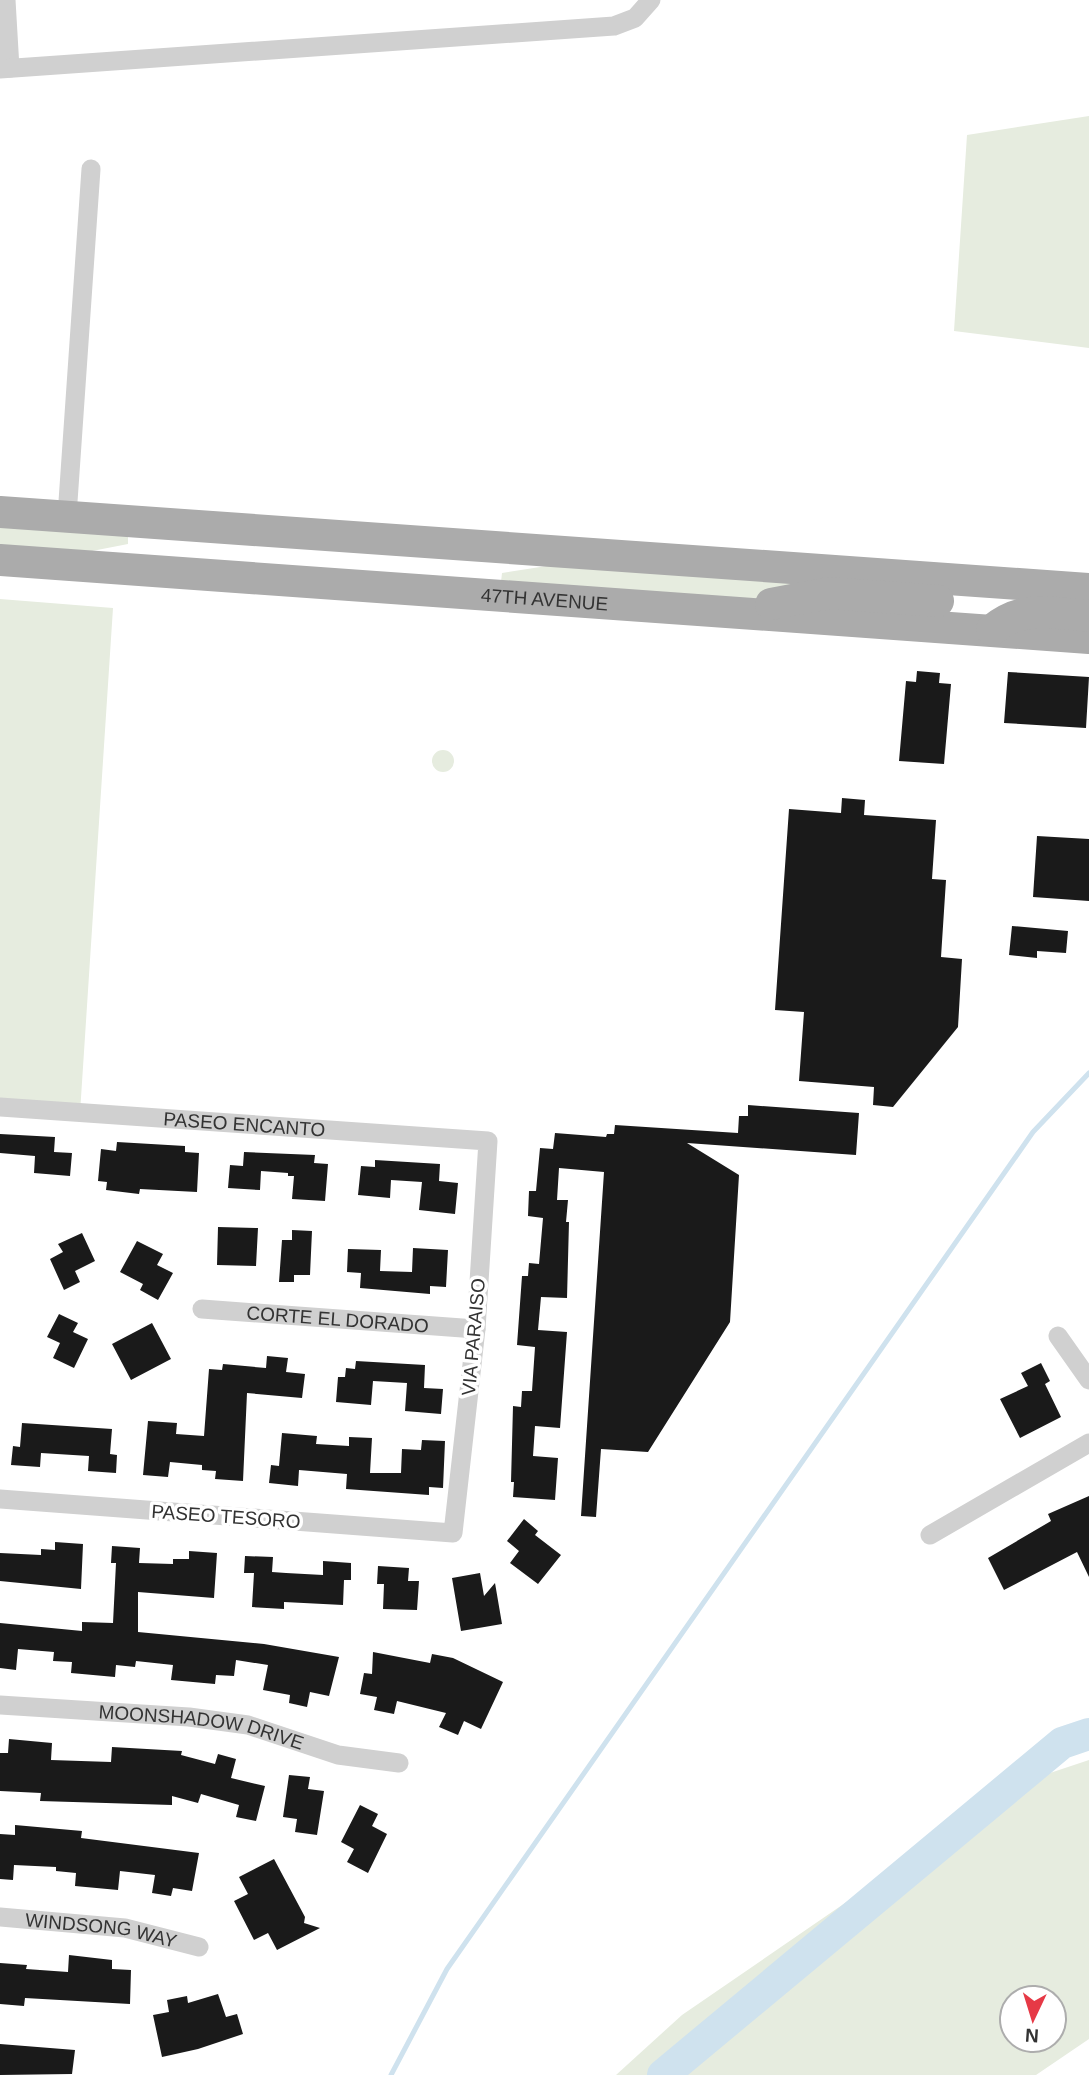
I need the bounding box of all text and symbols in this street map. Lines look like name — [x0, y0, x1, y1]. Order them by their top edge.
street label: 47TH AVENUE — [480, 584, 609, 615]
street label: PASEO ENCANTO — [163, 1108, 326, 1141]
street label: VIA PARAISO — [458, 1277, 489, 1397]
street label: CORTE EL DORADO — [246, 1302, 430, 1337]
street label: PASEO TESORO — [151, 1501, 301, 1532]
street label: MOONSHADOW DRIVE — [98, 1701, 306, 1754]
street label: WINDSONG WAY — [24, 1909, 179, 1952]
north arrow — [998, 1984, 1068, 2054]
text: N — [1024, 2025, 1039, 2046]

